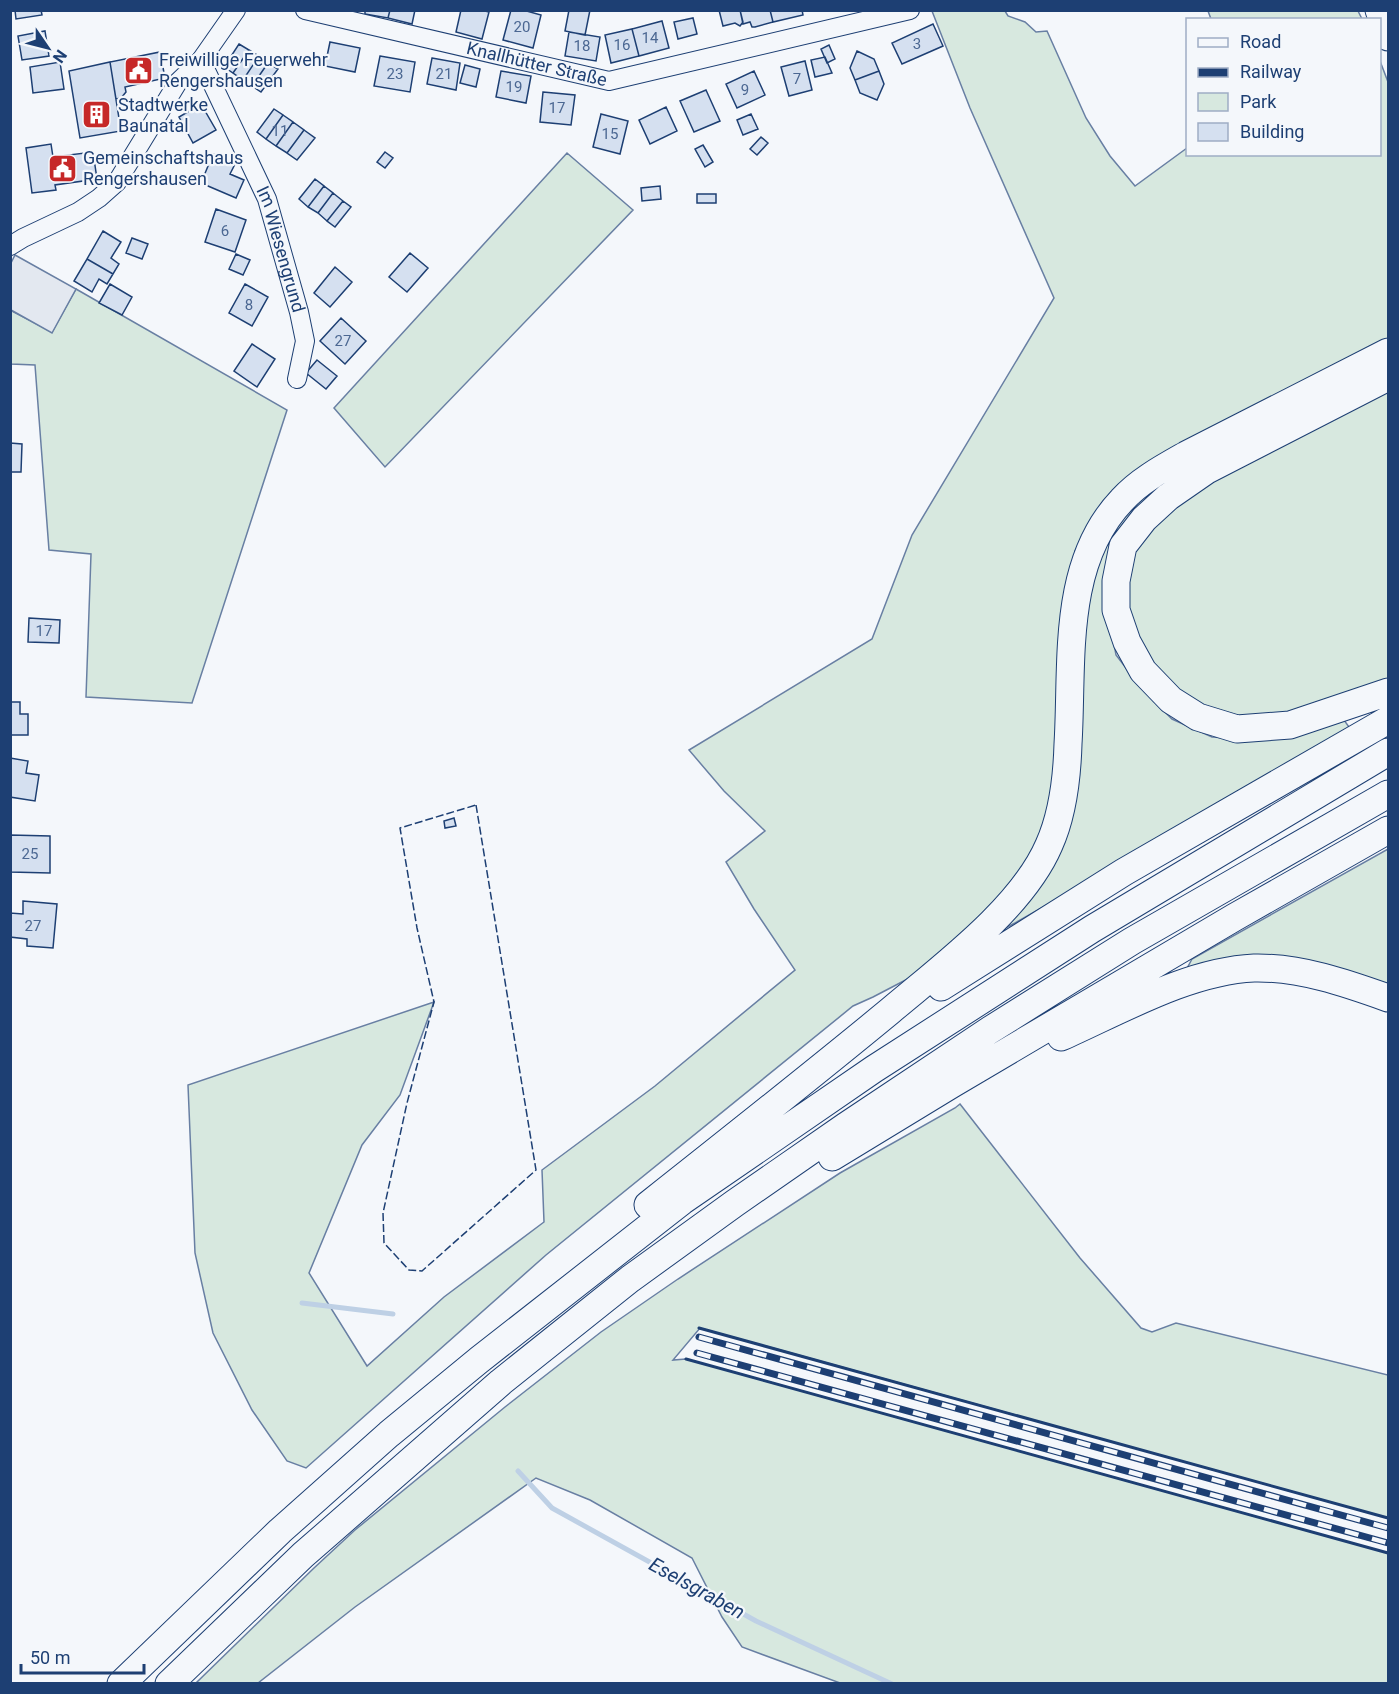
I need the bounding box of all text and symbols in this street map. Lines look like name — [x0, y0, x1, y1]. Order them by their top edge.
north arrow — [18, 18, 78, 78]
house number: 20 — [514, 18, 530, 36]
legend — [1186, 18, 1381, 156]
house number: 14 — [642, 29, 659, 47]
text: Road — [1240, 31, 1281, 52]
house number: 3 — [913, 35, 921, 53]
house number: 16 — [614, 36, 630, 54]
street label: Knallhütter Straße — [464, 37, 609, 90]
house number: 18 — [574, 37, 590, 55]
text: N — [49, 46, 71, 66]
place label: Freiwillige Feuerwehr Rengershausen — [159, 49, 328, 91]
public building icon: Freiwillige Feuerwehr Rengershausen — [122, 54, 154, 86]
text: Railway — [1240, 61, 1302, 82]
house number: 23 — [387, 65, 403, 83]
house number: 21 — [436, 65, 452, 83]
house number: 7 — [793, 70, 801, 88]
house number: 19 — [506, 78, 522, 96]
house number: 9 — [741, 81, 749, 99]
text: Park — [1240, 91, 1277, 112]
place label: Stadtwerke Baunatal — [118, 94, 208, 136]
building icon: Stadtwerke Baunatal — [81, 99, 113, 131]
house number: 17 — [549, 99, 565, 117]
text: Building — [1240, 121, 1304, 142]
house number: 11 — [272, 122, 288, 140]
house number: 15 — [602, 125, 618, 143]
place label: Gemeinschaftshaus Rengershausen — [83, 147, 243, 189]
public building icon: Gemeinschaftshaus Rengershausen — [46, 152, 78, 184]
street label: Im Wiesengrund — [252, 183, 310, 314]
house number: 6 — [221, 222, 229, 240]
house number: 8 — [245, 296, 253, 314]
house number: 27 — [335, 332, 351, 350]
house number: 17 — [36, 622, 52, 640]
house number: 25 — [22, 845, 38, 863]
house number: 27 — [25, 917, 41, 935]
water label: Eselsgraben — [645, 1552, 749, 1624]
scale bar — [21, 1637, 144, 1675]
text: 50 m — [30, 1647, 70, 1668]

